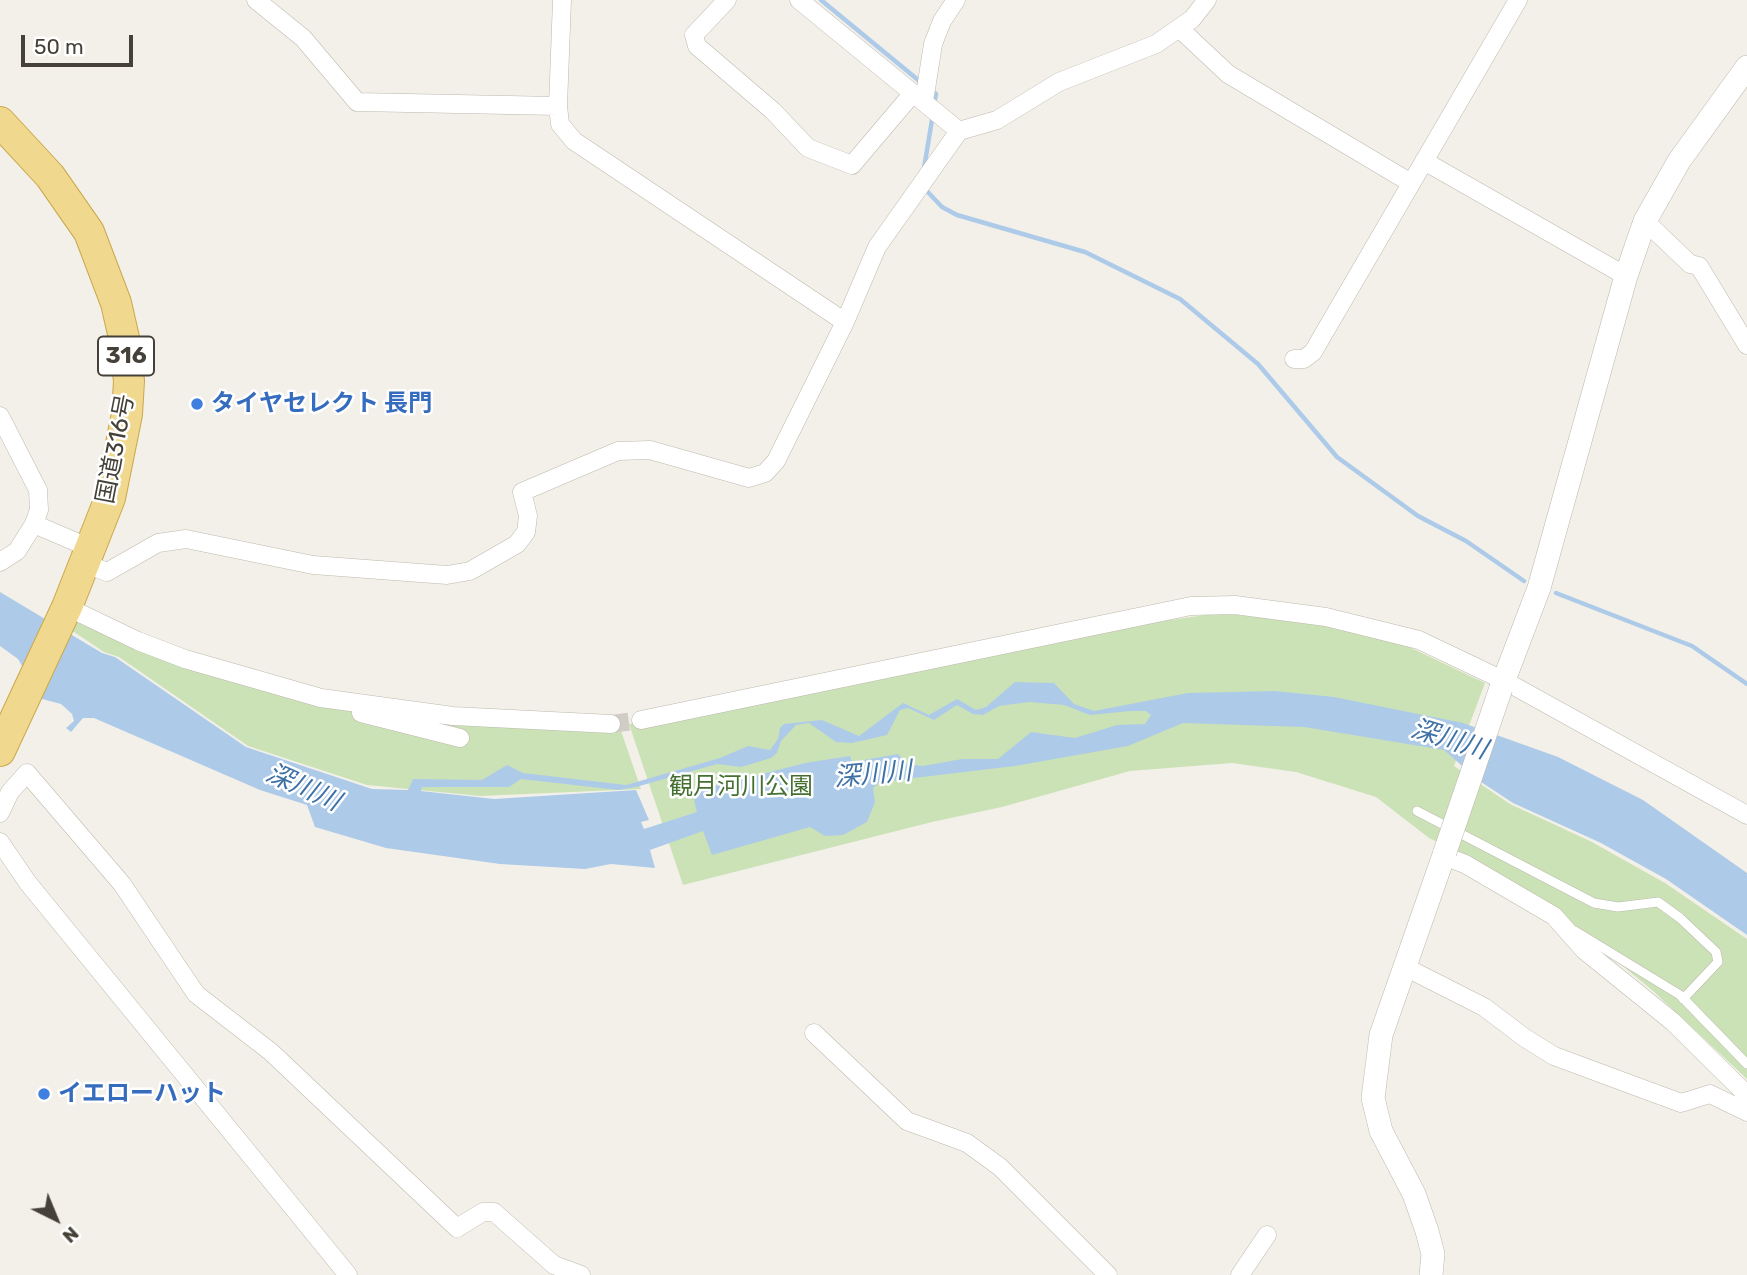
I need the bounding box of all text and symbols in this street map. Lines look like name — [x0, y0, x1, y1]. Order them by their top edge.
scale bar — [24, 21, 136, 65]
text: 50 m — [34, 34, 84, 59]
road number: 316 — [98, 336, 154, 376]
place label: タイヤセレクト 長門 — [211, 390, 432, 418]
street label: 国道316号 — [91, 392, 141, 506]
marker: タイヤセレクト 長門 — [189, 396, 205, 412]
water label: 深川川 — [1407, 714, 1491, 766]
water label: 深川川 — [833, 756, 913, 794]
water label: 深川川 — [261, 758, 345, 818]
park label: 観月河川公園 — [669, 773, 813, 801]
place label: イエローハット — [58, 1080, 226, 1108]
marker: イエローハット — [36, 1086, 52, 1102]
north arrow — [21, 1184, 91, 1254]
text: N — [58, 1222, 84, 1248]

